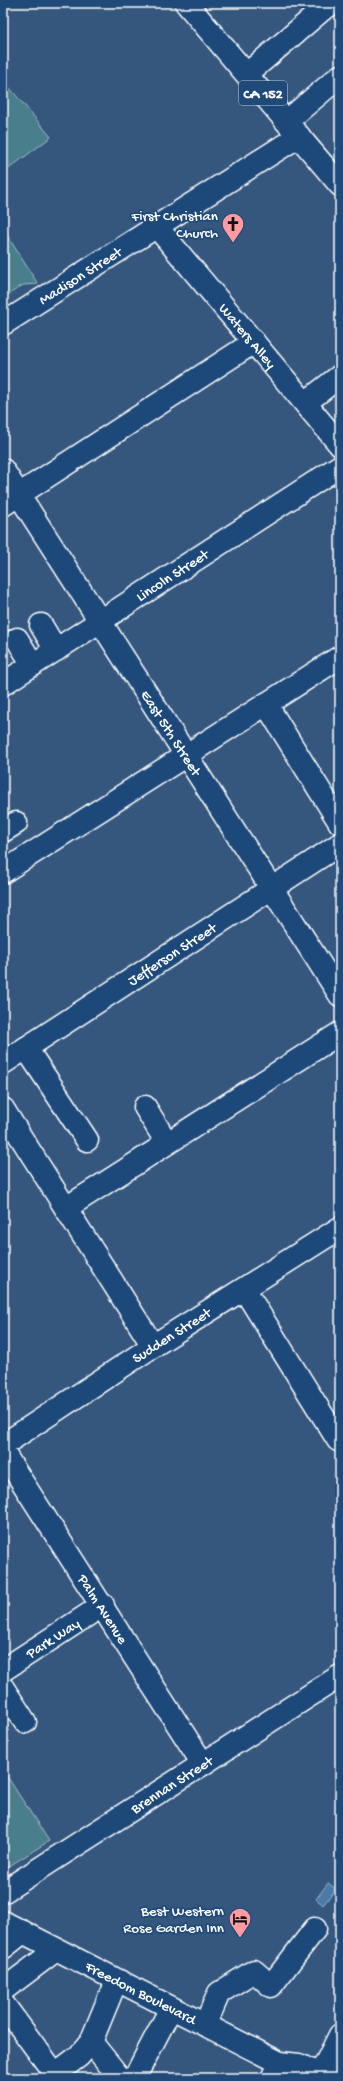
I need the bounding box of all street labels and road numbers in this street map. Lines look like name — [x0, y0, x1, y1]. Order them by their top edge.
road number: CA 152 — [239, 81, 287, 105]
street label: Madison Street — [36, 243, 127, 310]
street label: Waters Alley — [214, 300, 279, 374]
street label: Lincoln Street — [133, 545, 214, 607]
street label: East 5th Street — [136, 687, 205, 782]
street label: Jefferson Street — [125, 919, 222, 990]
street label: Sudden Street — [129, 1304, 217, 1368]
street label: Palm Avenue — [72, 1571, 131, 1648]
street label: Park Way — [22, 1615, 84, 1664]
street label: Brennan Street — [127, 1752, 218, 1819]
street label: Freedom Boulevard — [81, 1958, 200, 2030]

